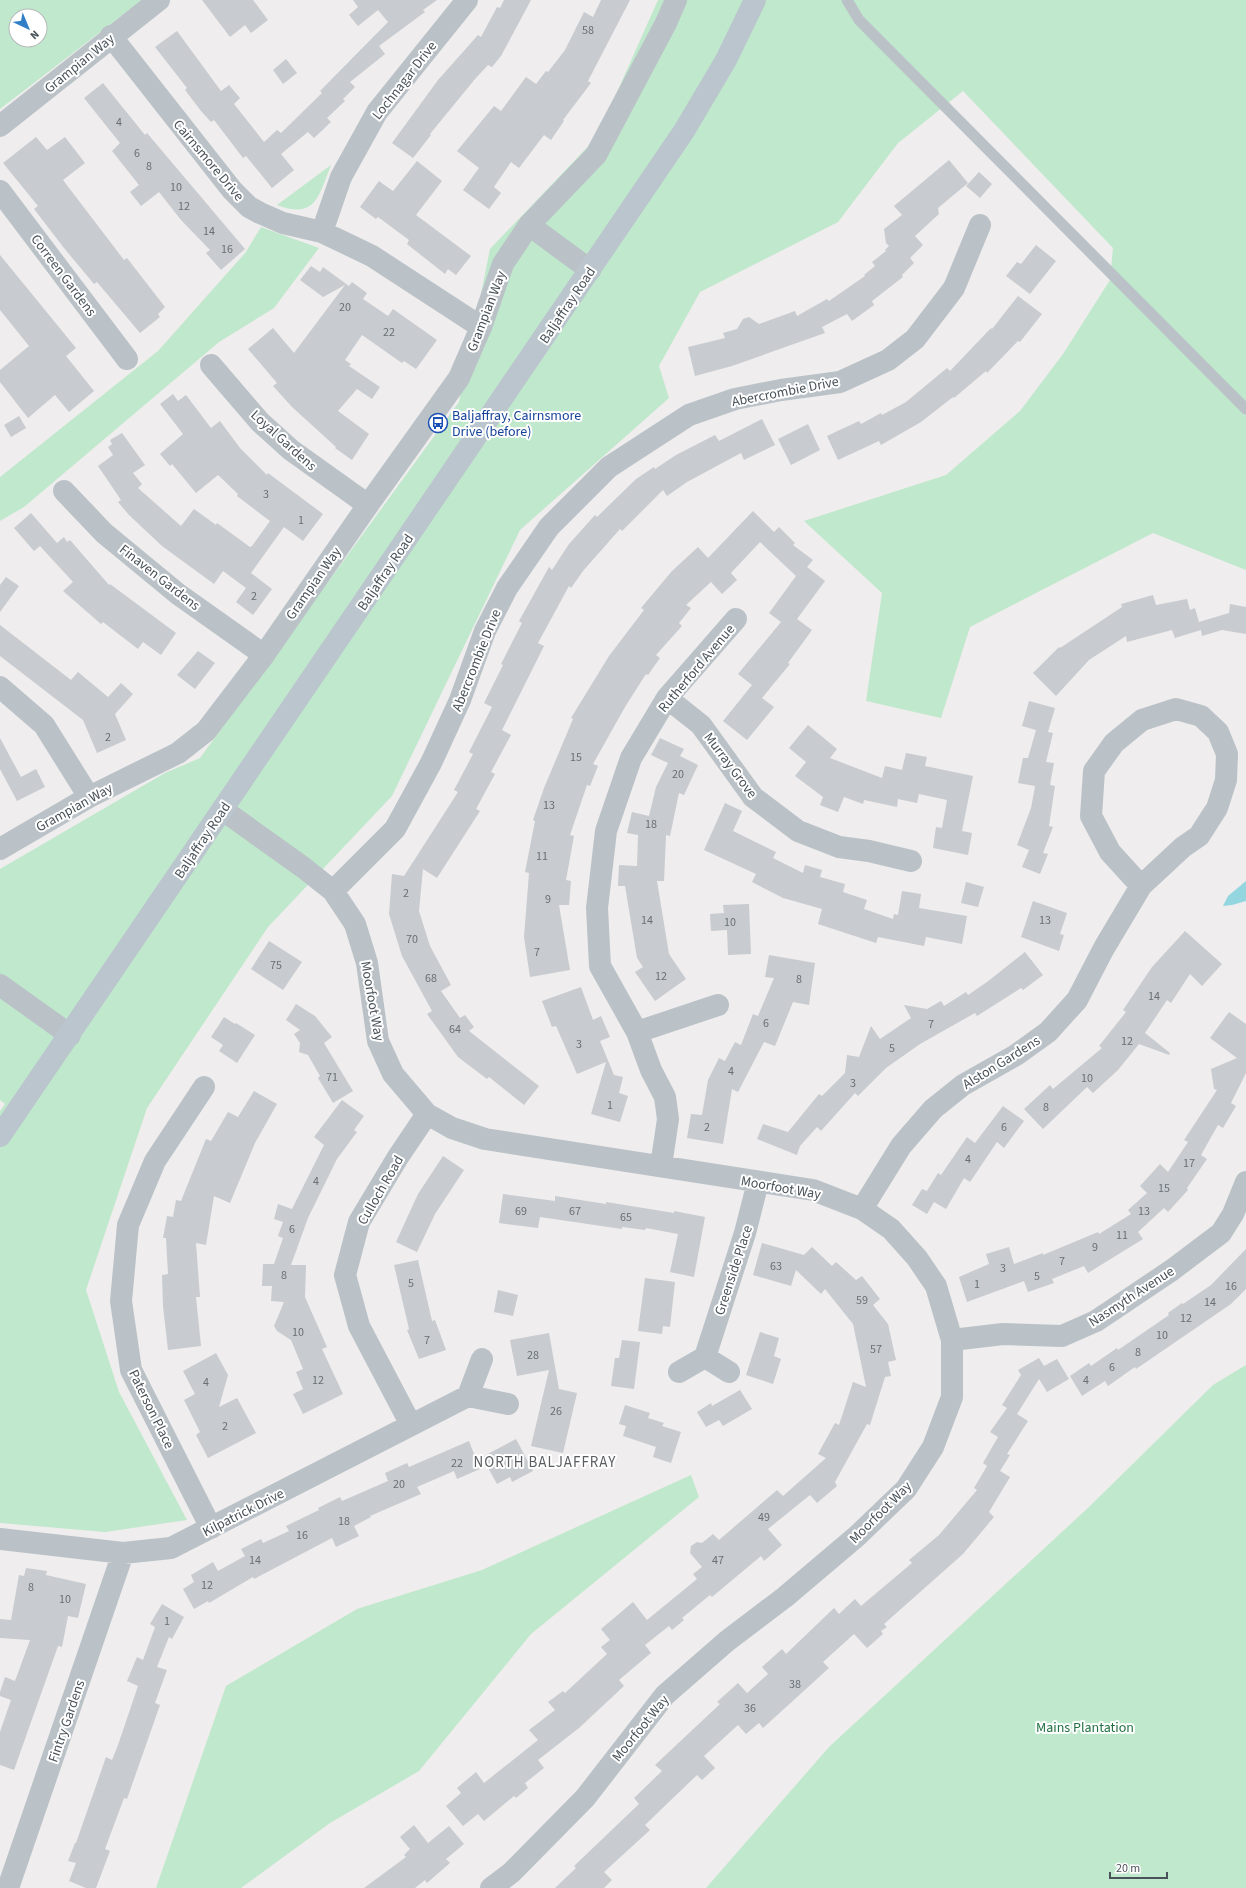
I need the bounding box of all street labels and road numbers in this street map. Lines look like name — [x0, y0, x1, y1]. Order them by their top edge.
street label: Grampian Way — [40, 29, 119, 98]
street label: Lochnagar Drive — [368, 37, 442, 124]
street label: Cairnsmore Drive — [168, 116, 248, 206]
street label: Correen Gardens — [26, 230, 101, 321]
street label: Baljaffray Road — [535, 263, 601, 348]
street label: Grampian Way — [462, 268, 512, 355]
street label: Abercrombie Drive — [730, 372, 840, 412]
street label: Loyal Gardens — [246, 406, 321, 476]
street label: Baljaffray Road — [353, 530, 419, 615]
street label: Finaven Gardens — [115, 540, 204, 616]
street label: Grampian Way — [281, 543, 347, 624]
street label: Abercrombie Drive — [447, 606, 507, 714]
street label: Rutherford Avenue — [654, 620, 740, 717]
street label: Murray Grove — [699, 728, 762, 803]
street label: Grampian Way — [32, 778, 117, 837]
street label: Baljaffray Road — [170, 798, 236, 883]
street label: Moorfoot Way — [355, 960, 389, 1043]
street label: Alston Gardens — [959, 1031, 1044, 1095]
street label: Culloch Road — [353, 1152, 409, 1229]
street label: Moorfoot Way — [739, 1171, 823, 1205]
street label: Greenside Place — [710, 1223, 758, 1318]
street label: Nasmyth Avenue — [1085, 1262, 1178, 1332]
street label: Paterson Place — [123, 1366, 179, 1453]
street label: Moorfoot Way — [845, 1477, 917, 1548]
street label: Kilpatrick Drive — [199, 1484, 288, 1542]
street label: Fintry Gardens — [43, 1677, 90, 1765]
street label: Moorfoot Way — [608, 1691, 674, 1766]

